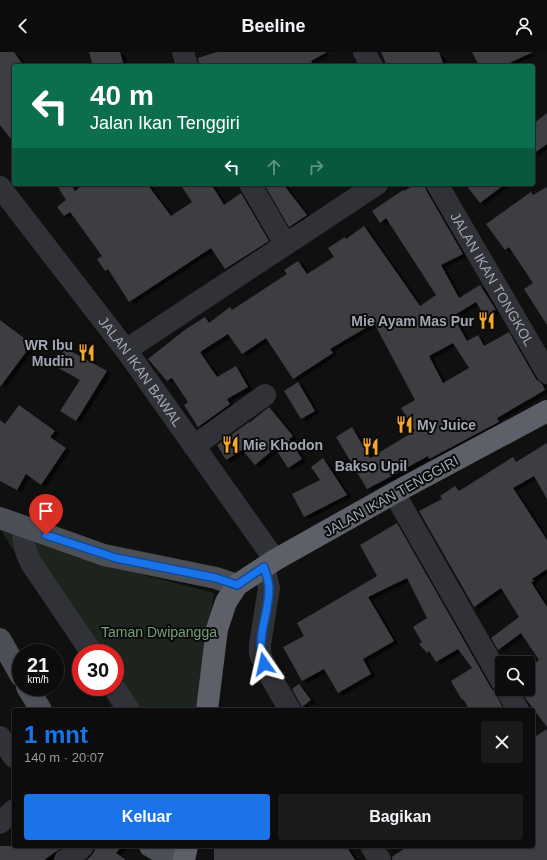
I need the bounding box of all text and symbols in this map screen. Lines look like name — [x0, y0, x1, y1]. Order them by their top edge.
icon: back — [12, 15, 34, 37]
icon: person — [513, 15, 535, 37]
text: Beeline — [241, 16, 306, 36]
icon: left — [24, 80, 76, 132]
text: 40 m — [90, 80, 154, 111]
text: Jalan Ikan Tenggiri — [90, 113, 240, 133]
icon: left — [221, 156, 243, 178]
icon: ahead — [263, 156, 285, 178]
icon: right — [305, 156, 327, 178]
street label: JALAN IKAN TONGKOL — [447, 209, 538, 349]
restaurant icon: Mie Ayam Mas Pur — [477, 311, 497, 331]
street label: JALAN IKAN BAWAL — [95, 313, 186, 430]
place label: Mie Ayam Mas Pur — [351, 313, 475, 329]
place label: WR Ibu Mudin — [25, 337, 73, 369]
restaurant icon: WR Ibu Mudin — [76, 343, 96, 363]
restaurant icon: My Juice — [394, 415, 414, 435]
place label: My Juice — [417, 417, 476, 433]
restaurant icon: Mie Khodon — [220, 435, 240, 455]
restaurant icon: Bakso Upil — [361, 436, 381, 456]
place label: Mie Khodon — [243, 437, 323, 453]
street label: JALAN IKAN TENGGIRI — [321, 452, 461, 540]
place label: Bakso Upil — [335, 458, 407, 474]
pin — [29, 494, 63, 535]
icon: arrive — [35, 500, 57, 522]
park label: Taman Dwipangga — [101, 624, 217, 640]
position arrow — [243, 643, 285, 685]
speed limit sign: 30 — [72, 644, 124, 696]
text: 21 — [27, 654, 49, 676]
map controls — [495, 656, 535, 696]
button: search — [495, 656, 535, 696]
text: km/h — [27, 674, 49, 685]
text: 1 mnt — [24, 721, 88, 748]
button: close — [481, 721, 523, 763]
text: 140 m · 20:07 — [24, 750, 104, 765]
button: Keluar — [24, 794, 270, 840]
button: Bagikan — [278, 794, 523, 840]

